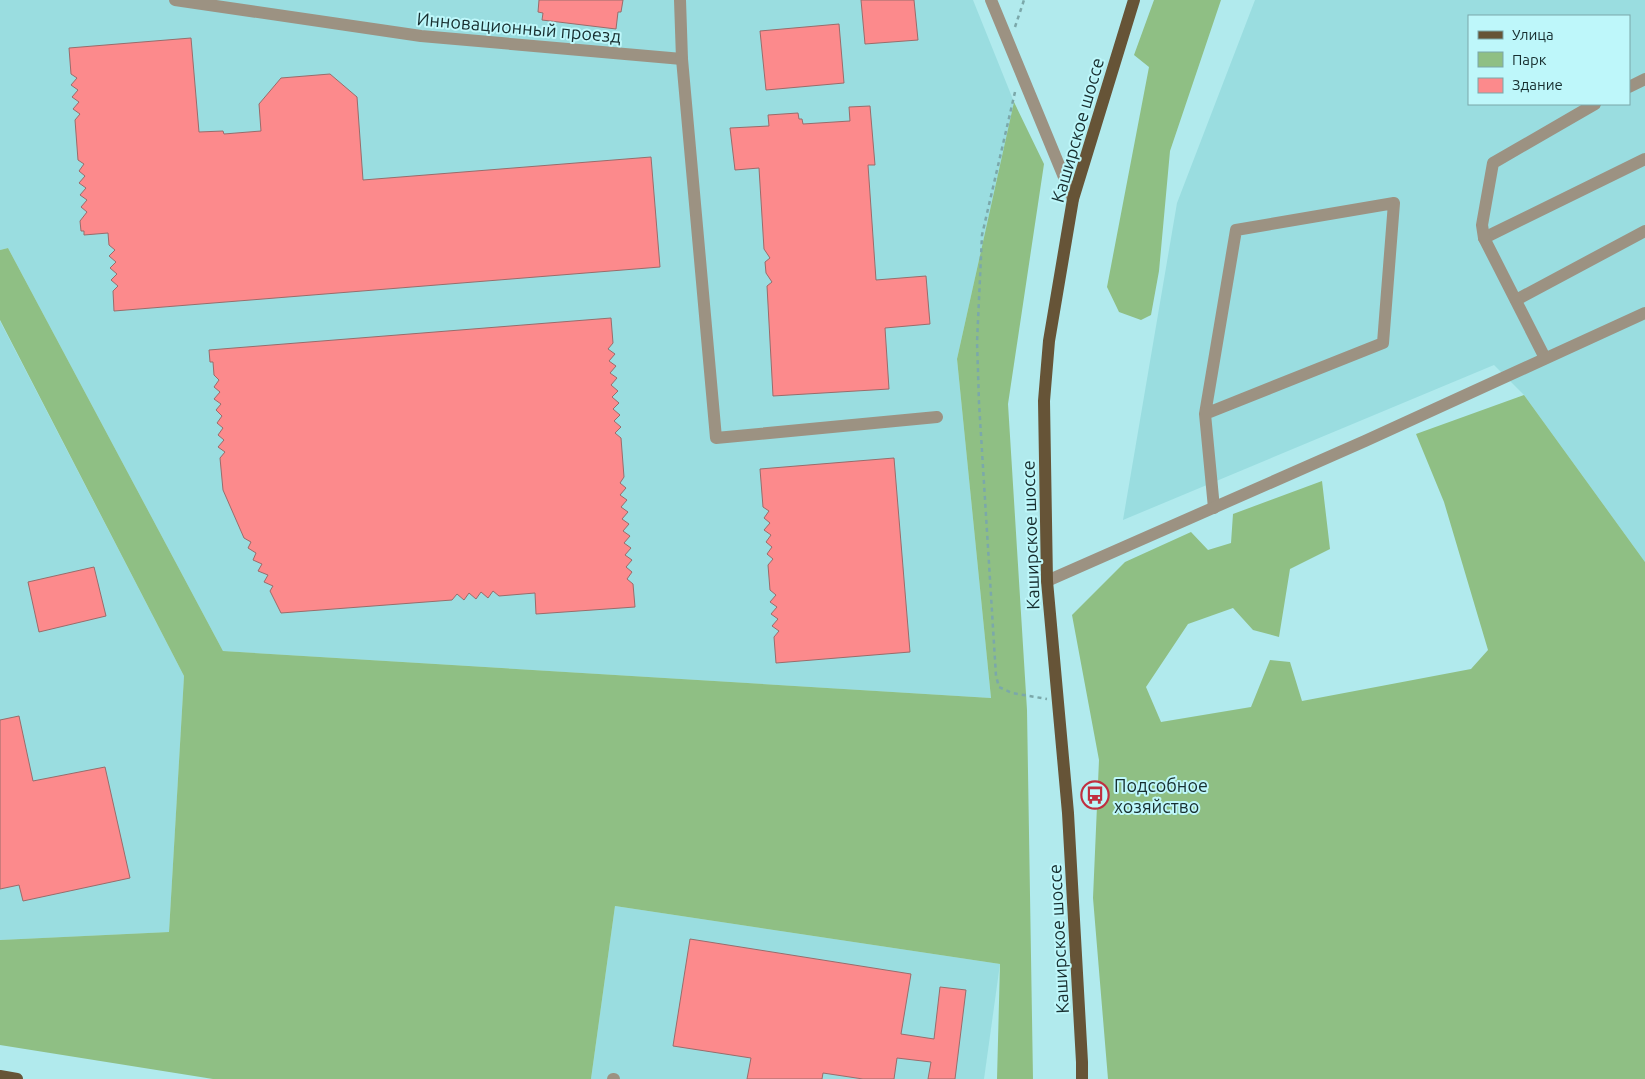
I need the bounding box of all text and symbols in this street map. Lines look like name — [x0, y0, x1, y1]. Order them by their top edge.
street label: Инновационный проезд — [416, 8, 622, 46]
legend — [1468, 15, 1630, 105]
text: Улица — [1512, 26, 1554, 43]
text: Парк — [1512, 51, 1547, 68]
street label: Каширское шоссе — [1047, 55, 1107, 205]
text: Здание — [1512, 76, 1563, 93]
street label: Каширское шоссе — [1017, 460, 1043, 610]
place label: Подсобное хозяйство — [1114, 775, 1208, 816]
bus stop icon: Подсобное хозяйство — [1080, 780, 1110, 810]
street label: Каширское шоссе — [1044, 864, 1072, 1014]

